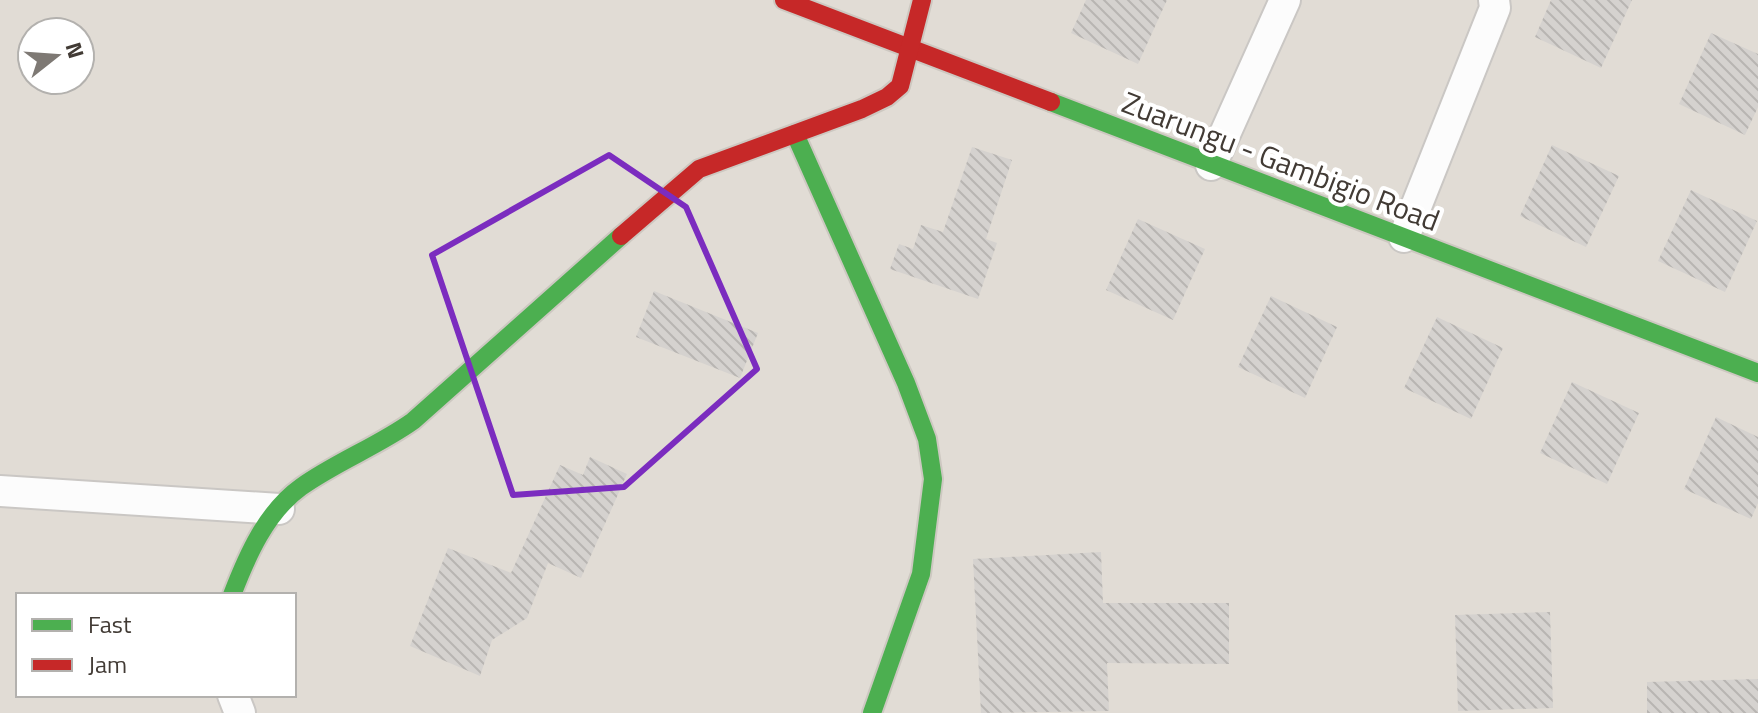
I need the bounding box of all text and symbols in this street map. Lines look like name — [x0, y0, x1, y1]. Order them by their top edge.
north arrow — [16, 16, 96, 96]
text: N — [57, 38, 94, 62]
street label: Zuarungu - Gambigio Road — [1115, 79, 1447, 243]
legend — [16, 593, 296, 697]
text: Fast — [88, 606, 132, 642]
text: Jam — [88, 646, 127, 682]

